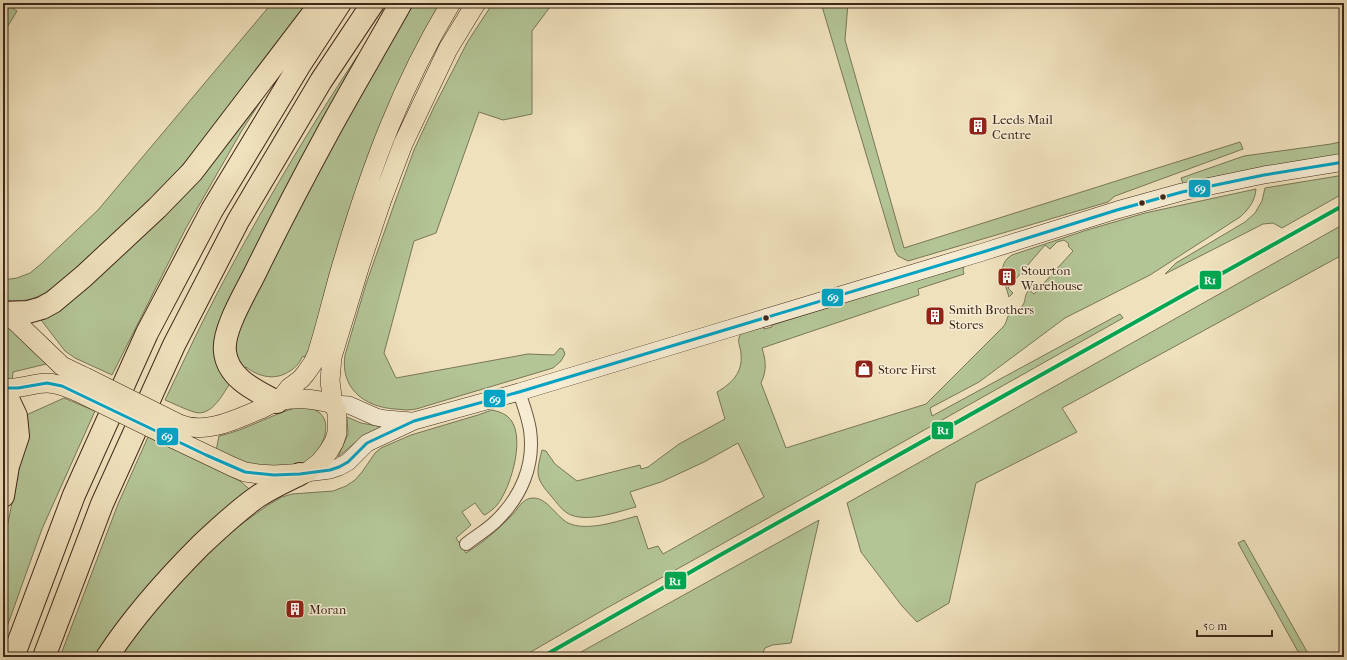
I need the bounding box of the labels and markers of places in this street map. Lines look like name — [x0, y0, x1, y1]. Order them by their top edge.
place label: Leeds Mail Centre — [992, 112, 1053, 142]
building icon: Leeds Mail Centre — [967, 115, 989, 137]
unlabelled marker — [1158, 192, 1168, 202]
unlabelled marker — [1137, 198, 1147, 208]
place label: Stourton Warehouse — [1020, 263, 1084, 293]
building icon: Stourton Warehouse — [996, 266, 1018, 288]
place label: Smith Brothers Stores — [949, 302, 1034, 332]
building icon: Smith Brothers Stores — [924, 305, 946, 327]
unlabelled marker — [761, 313, 771, 323]
shop icon: Store First — [853, 358, 875, 380]
place label: Store First — [878, 362, 937, 377]
building icon: Moran — [284, 598, 306, 620]
place label: Moran — [309, 602, 347, 617]

